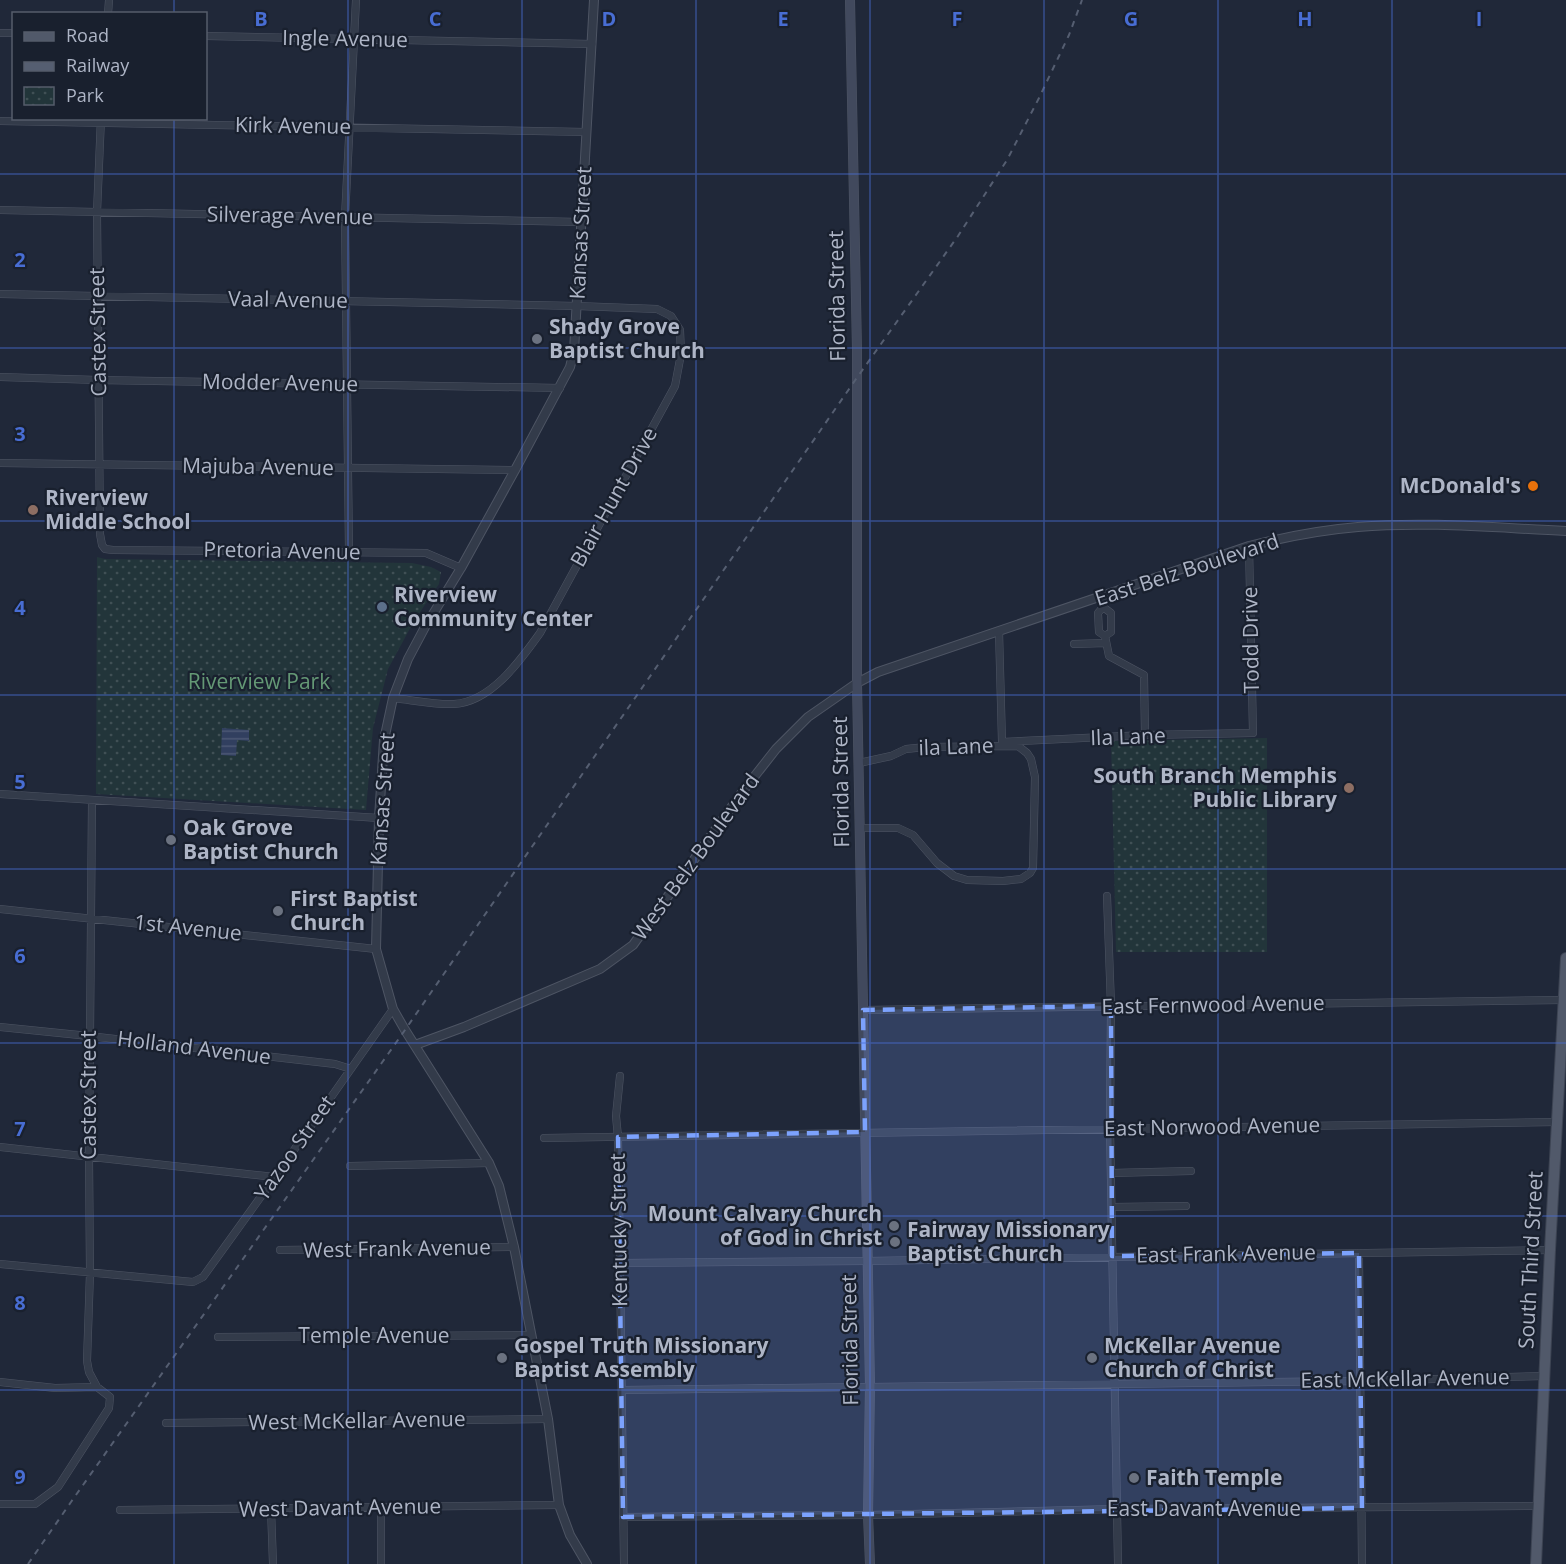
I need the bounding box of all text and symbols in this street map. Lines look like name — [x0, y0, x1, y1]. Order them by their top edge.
text: B — [254, 5, 268, 32]
text: C — [429, 5, 442, 32]
text: D — [602, 5, 616, 32]
text: E — [777, 5, 789, 32]
text: F — [952, 5, 962, 32]
text: G — [1124, 5, 1138, 32]
text: H — [1297, 5, 1313, 32]
text: I — [1476, 5, 1482, 32]
legend — [12, 12, 207, 120]
text: Road — [66, 23, 109, 47]
street label: Ingle Avenue — [282, 23, 408, 53]
text: Railway — [66, 53, 130, 77]
text: Park — [66, 83, 104, 107]
street label: Kirk Avenue — [235, 110, 351, 140]
street label: Kansas Street — [563, 166, 597, 300]
street label: Silverage Avenue — [207, 200, 373, 230]
street label: Florida Street — [821, 230, 851, 362]
text: 2 — [14, 246, 26, 273]
street label: Castex Street — [82, 267, 112, 397]
street label: Vaal Avenue — [228, 284, 348, 314]
place label: Shady Grove Baptist Church — [549, 312, 705, 364]
marker: Shady Grove Baptist Church — [530, 332, 544, 346]
street label: Modder Avenue — [202, 367, 358, 397]
text: 3 — [14, 420, 26, 447]
street label: Blair Hunt Drive — [563, 422, 663, 571]
street label: Majuba Avenue — [182, 451, 334, 481]
place label: McDonald's — [1400, 471, 1521, 499]
marker: McDonald's — [1526, 479, 1540, 493]
place label: Riverview Middle School — [45, 483, 191, 535]
marker: Riverview Middle School — [26, 503, 40, 517]
street label: East Belz Boulevard — [1091, 526, 1282, 612]
street label: Pretoria Avenue — [203, 535, 361, 565]
place label: Riverview Community Center — [394, 580, 593, 632]
street label: Todd Drive — [1235, 586, 1265, 694]
text: 4 — [14, 594, 26, 621]
marker: Riverview Community Center — [375, 600, 389, 614]
park label: Riverview Park — [188, 667, 330, 695]
street label: Florida Street — [825, 716, 855, 848]
street label: Ila Lane — [1090, 721, 1166, 751]
street label: ila Lane — [918, 731, 994, 761]
street label: Kansas Street — [363, 732, 401, 866]
place label: South Branch Memphis Public Library — [1093, 761, 1337, 813]
street label: West Belz Boulevard — [625, 767, 765, 945]
text: 5 — [14, 768, 26, 795]
marker: South Branch Memphis Public Library — [1342, 781, 1356, 795]
place label: Oak Grove Baptist Church — [183, 813, 339, 865]
marker: Oak Grove Baptist Church — [164, 833, 178, 847]
place label: First Baptist Church — [290, 884, 418, 936]
marker: First Baptist Church — [271, 904, 285, 918]
street label: 1st Avenue — [133, 907, 243, 947]
text: 6 — [14, 942, 26, 969]
street label: East Fernwood Avenue — [1101, 988, 1325, 1020]
street label: Holland Avenue — [116, 1024, 273, 1070]
street label: Castex Street — [74, 1030, 102, 1160]
street label: Yazoo Street — [248, 1089, 341, 1206]
street label: East Norwood Avenue — [1104, 1110, 1320, 1142]
text: 7 — [14, 1115, 26, 1142]
street label: Kentucky Street — [603, 1153, 633, 1307]
street label: South Third Street — [1511, 1170, 1549, 1350]
place label: Mount Calvary Church of God in Christ — [648, 1199, 882, 1251]
place label: Fairway Missionary Baptist Church — [907, 1215, 1110, 1267]
marker: Mount Calvary Church of God in Christ — [887, 1219, 901, 1233]
street label: West Frank Avenue — [303, 1232, 491, 1264]
marker: Fairway Missionary Baptist Church — [888, 1235, 902, 1249]
street label: East Frank Avenue — [1136, 1237, 1316, 1269]
street label: Florida Street — [834, 1274, 864, 1406]
text: 8 — [14, 1289, 26, 1316]
street label: Temple Avenue — [298, 1321, 450, 1349]
place label: Gospel Truth Missionary Baptist Assembly — [514, 1331, 769, 1383]
place label: McKellar Avenue Church of Christ — [1104, 1331, 1280, 1383]
marker: Gospel Truth Missionary Baptist Assembly — [495, 1351, 509, 1365]
marker: McKellar Avenue Church of Christ — [1085, 1351, 1099, 1365]
street label: East McKellar Avenue — [1300, 1362, 1510, 1394]
street label: West McKellar Avenue — [248, 1404, 466, 1436]
text: 9 — [14, 1463, 26, 1490]
place label: Faith Temple — [1146, 1463, 1282, 1491]
marker: Faith Temple — [1127, 1471, 1141, 1485]
street label: West Davant Avenue — [239, 1491, 441, 1523]
street label: East Davant Avenue — [1107, 1494, 1301, 1522]

